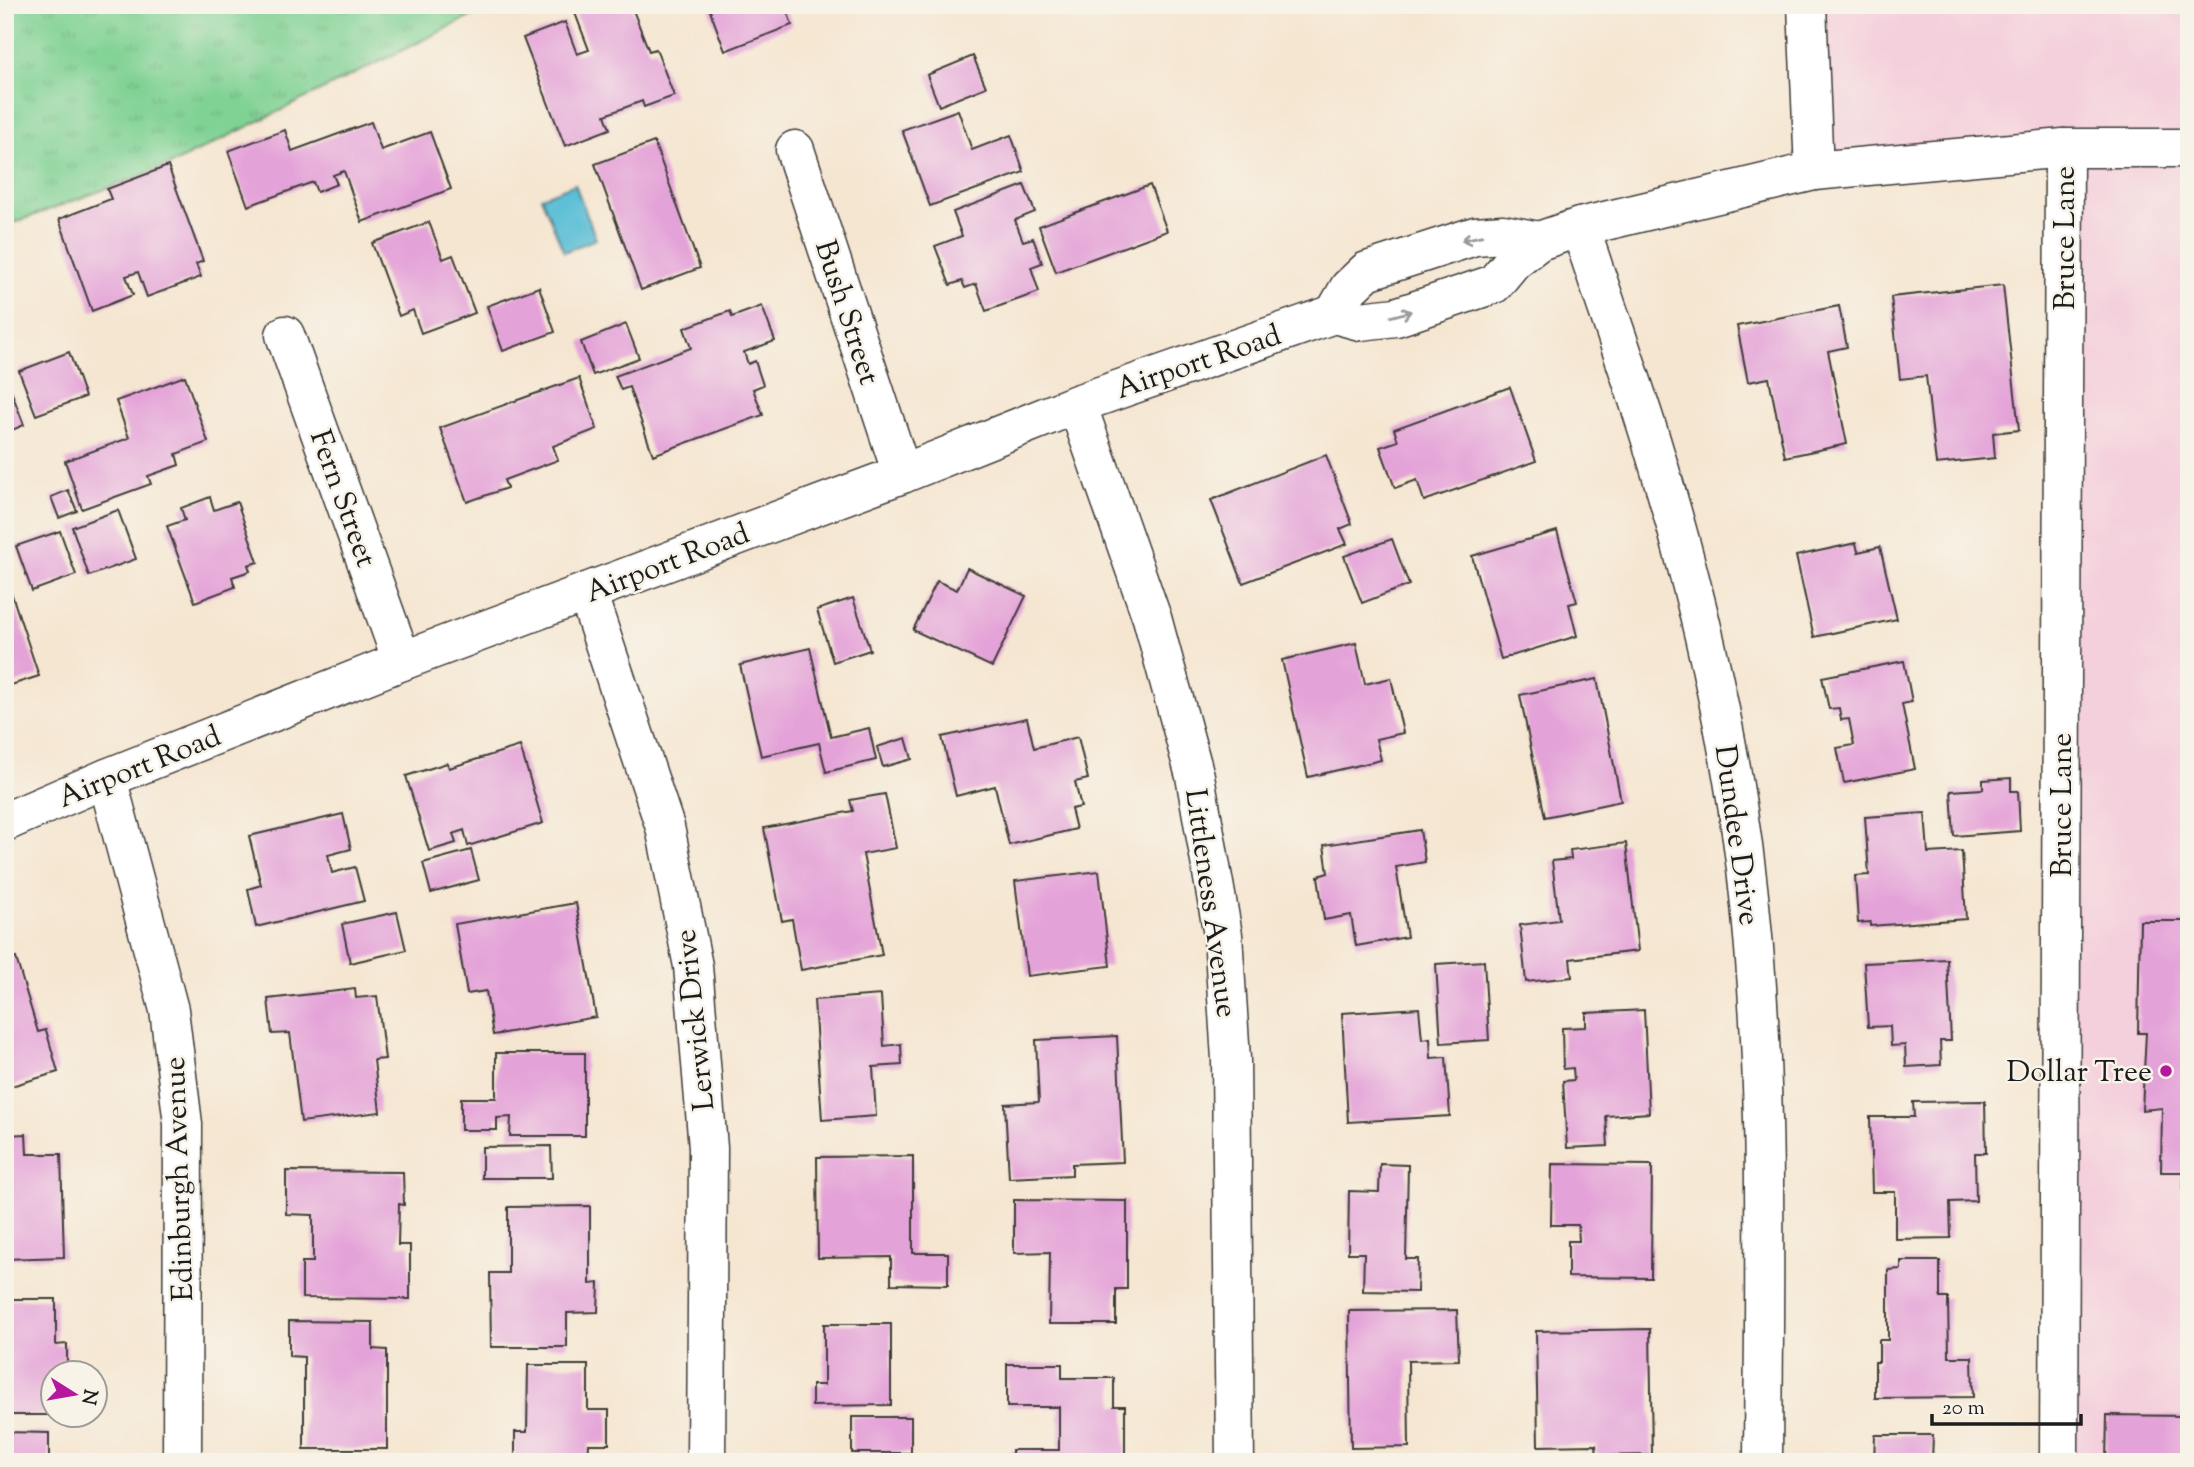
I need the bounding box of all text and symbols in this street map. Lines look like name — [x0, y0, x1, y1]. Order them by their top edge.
street label: Bruce Lane — [2045, 166, 2088, 310]
one-way arrow — [1461, 233, 1483, 246]
street label: Bush Street — [802, 235, 889, 390]
one-way arrow — [1389, 307, 1411, 320]
street label: Airport Road — [1110, 315, 1287, 412]
street label: Fern Street — [297, 424, 386, 573]
street label: Airport Road — [580, 513, 756, 615]
street label: Airport Road — [52, 716, 228, 821]
street label: Bruce Lane — [2042, 733, 2085, 877]
street label: Dundee Drive — [1702, 742, 1769, 928]
street label: Littleness Avenue — [1172, 786, 1247, 1021]
street label: Lerwick Drive — [666, 927, 727, 1113]
place label: Dollar Tree — [2007, 1052, 2152, 1095]
street label: Edinburgh Avenue — [155, 1056, 206, 1302]
marker: Dollar Tree — [2158, 1063, 2174, 1079]
north arrow — [38, 1358, 108, 1428]
scale bar — [1932, 1383, 2080, 1427]
text: N — [74, 1387, 103, 1407]
text: 20 m — [1942, 1394, 1985, 1424]

